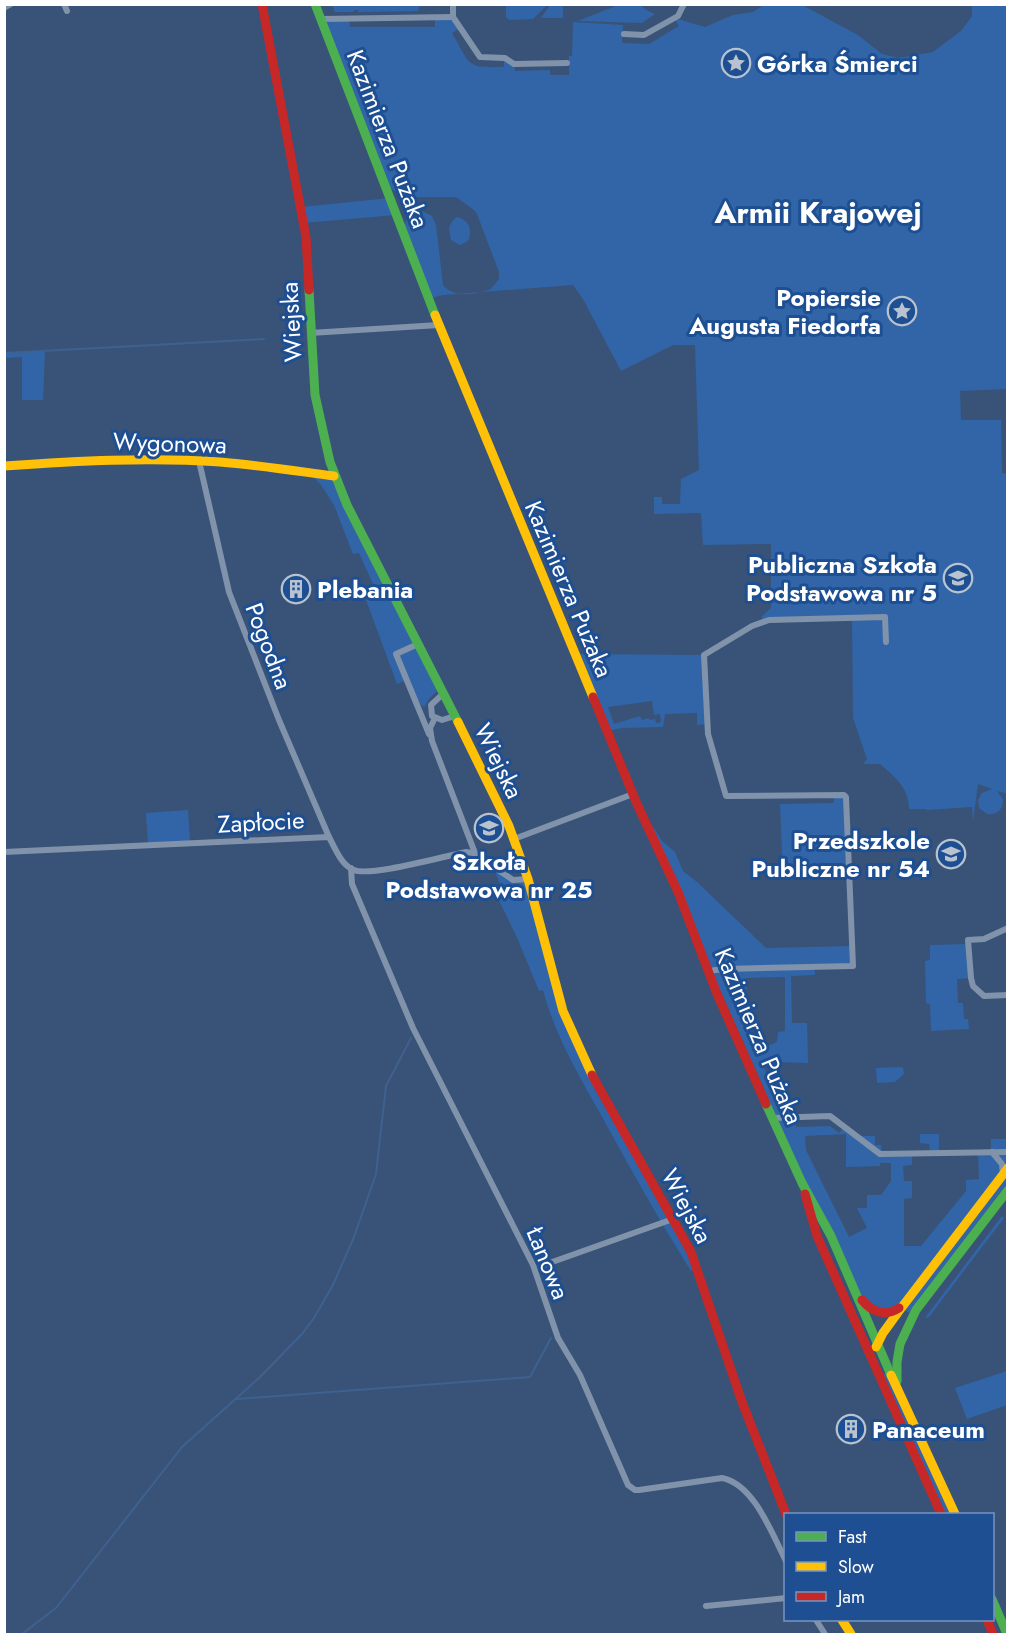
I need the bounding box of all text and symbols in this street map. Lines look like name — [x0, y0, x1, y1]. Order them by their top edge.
street label: Kazimierza Pużaka — [338, 45, 438, 233]
place label: Górka Śmierci — [757, 46, 918, 81]
place icon: Górka Śmierci — [720, 47, 752, 79]
district label: Armii Krajowej — [713, 191, 922, 234]
place label: Popiersie Augusta Fiedorfa — [688, 280, 881, 343]
street label: Wiejska — [271, 281, 311, 363]
place icon: Popiersie Augusta Fiedorfa — [886, 295, 918, 327]
street label: Wygonowa — [112, 424, 228, 462]
street label: Kazimierza Pużaka — [516, 495, 622, 683]
place label: Publiczna Szkoła Podstawowa nr 5 — [746, 547, 937, 610]
school or university icon: Publiczna Szkoła Podstawowa nr 5 — [942, 562, 974, 594]
place label: Plebania — [317, 572, 413, 607]
building icon: Plebania — [280, 573, 312, 605]
street label: Pogodna — [237, 598, 301, 694]
street label: Wiejska — [466, 717, 532, 805]
street label: Zapłocie — [217, 802, 305, 842]
school or university icon: Szkoła Podstawowa nr 25 — [473, 812, 505, 844]
place label: Przedszkole Publiczne nr 54 — [752, 823, 930, 886]
school or university icon: Przedszkole Publiczne nr 54 — [935, 838, 967, 870]
place label: Szkoła Podstawowa nr 25 — [386, 844, 592, 907]
street label: Kazimierza Pużaka — [706, 942, 812, 1130]
street label: Wiejska — [653, 1162, 721, 1250]
street label: Łanowa — [517, 1220, 578, 1305]
place label: Panaceum — [872, 1412, 985, 1447]
building icon: Panaceum — [835, 1413, 867, 1445]
legend — [784, 1513, 994, 1621]
text: Fast — [838, 1524, 867, 1550]
text: Slow — [838, 1554, 875, 1580]
text: Jam — [836, 1584, 865, 1610]

